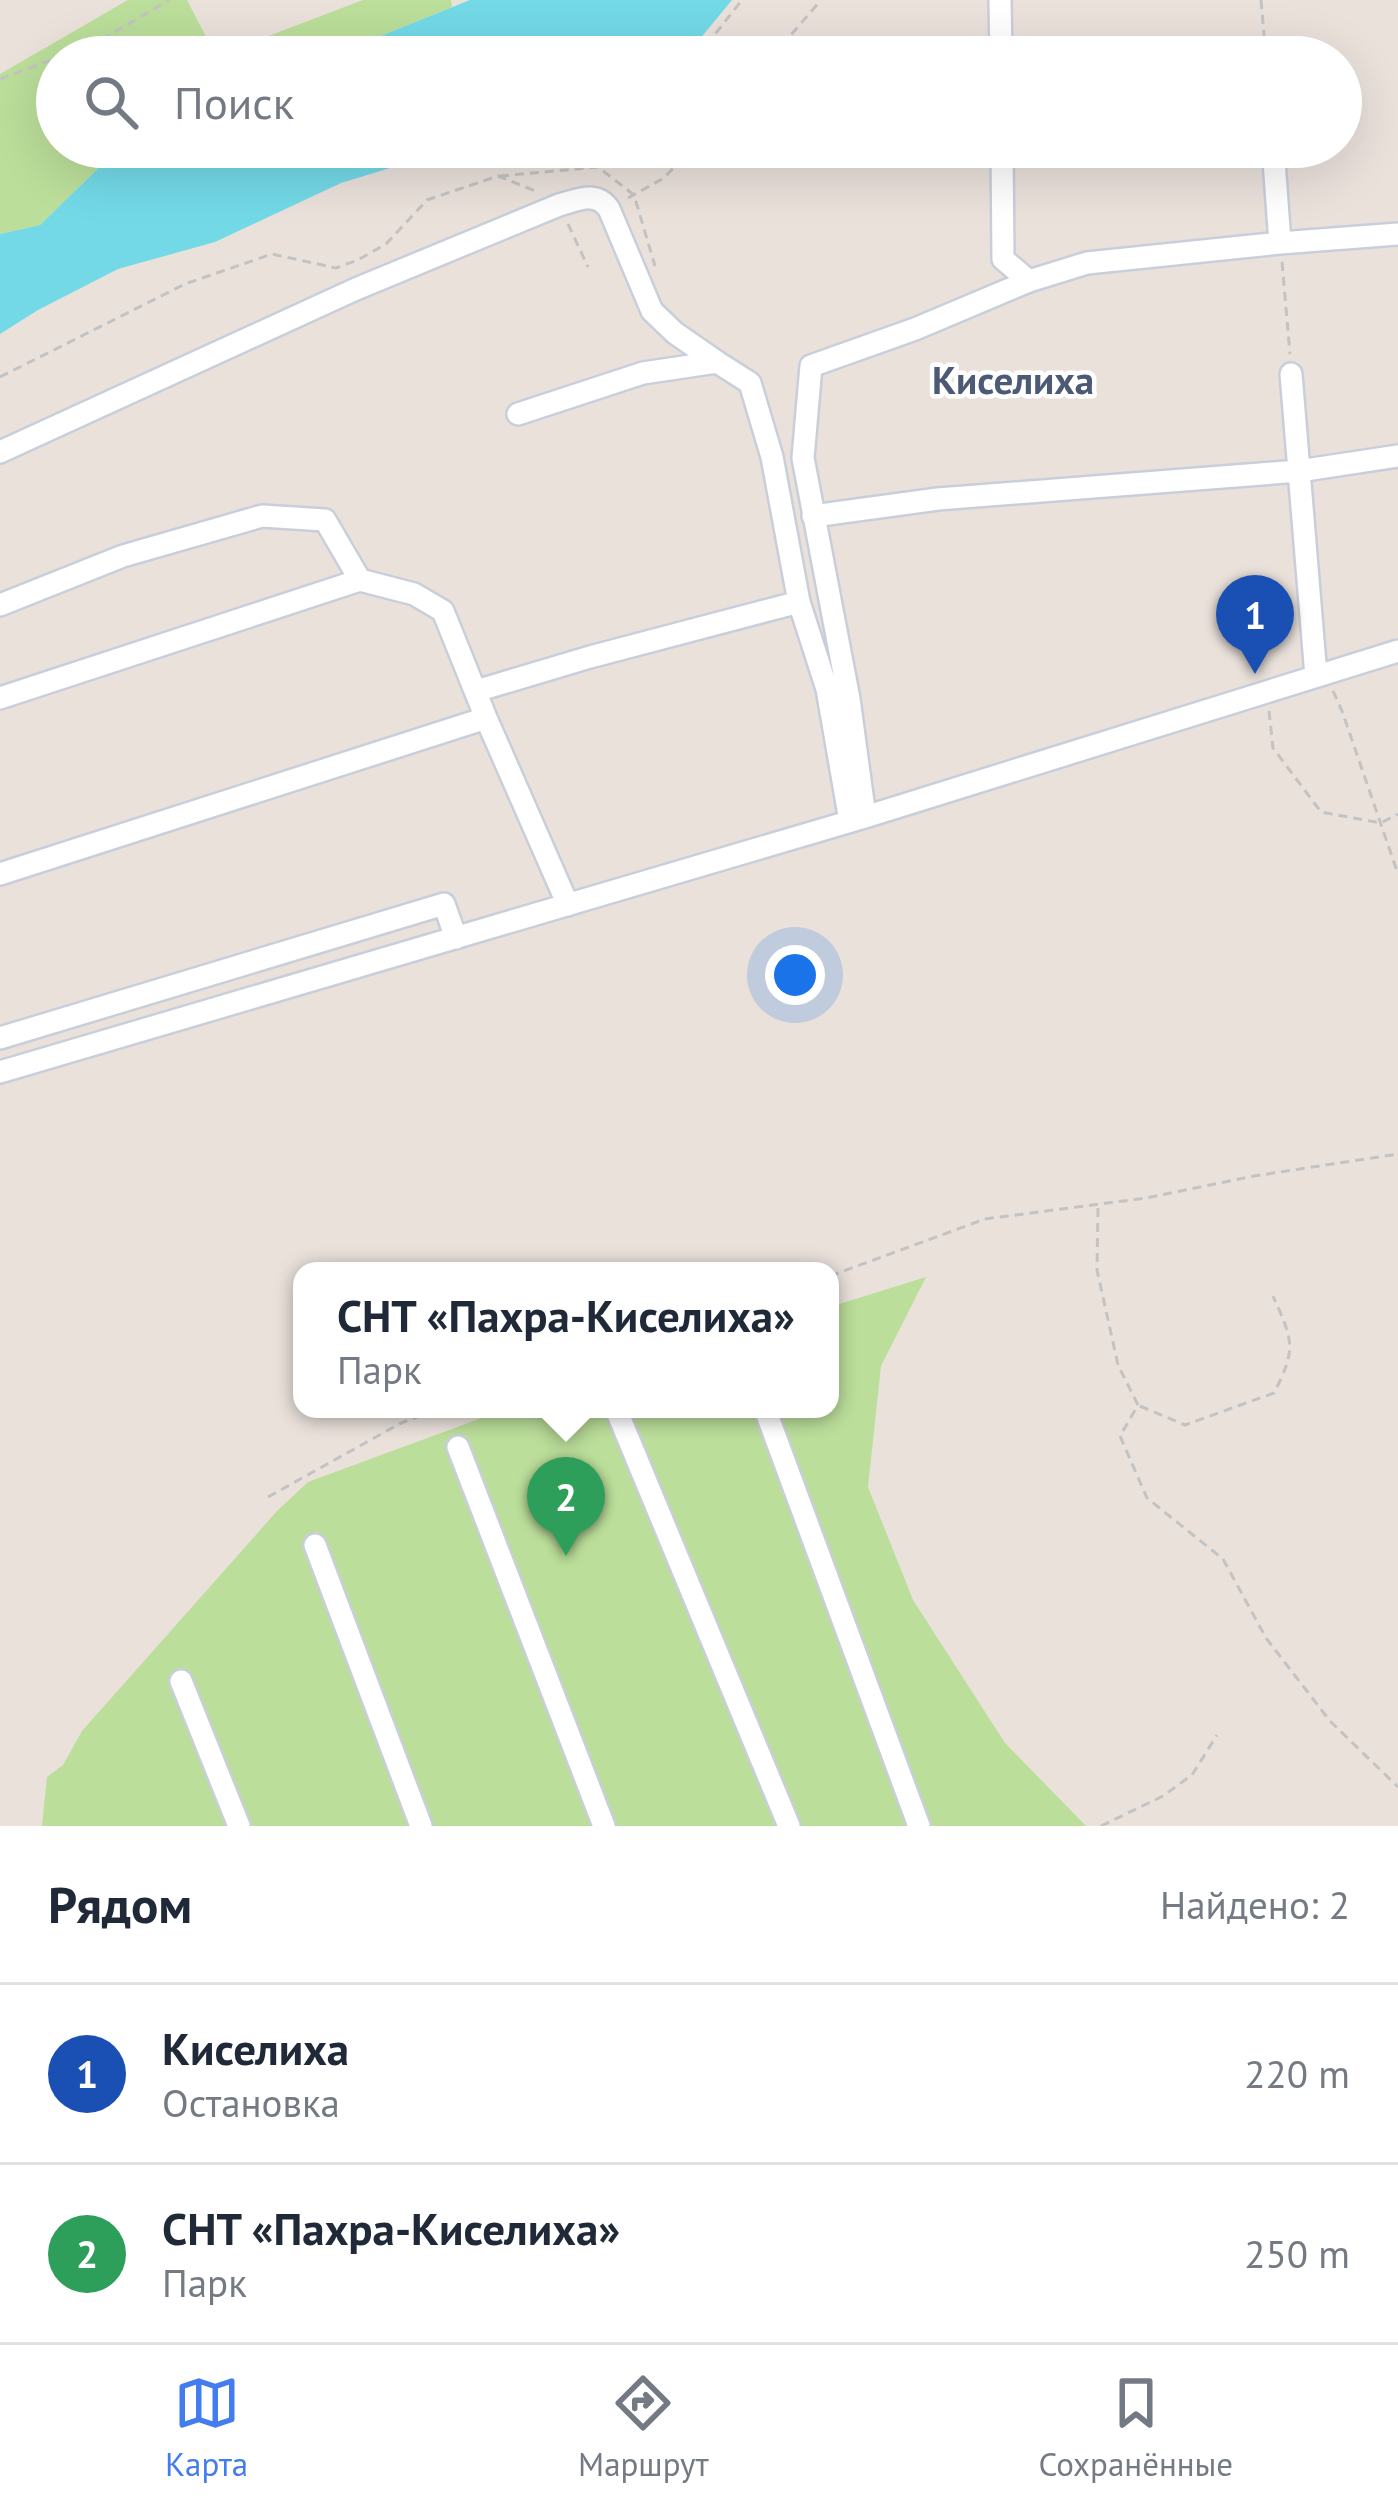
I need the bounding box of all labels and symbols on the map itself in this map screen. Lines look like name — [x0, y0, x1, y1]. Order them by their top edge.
district label: Киселиха — [932, 354, 1094, 405]
pin: 1 — [1216, 575, 1294, 674]
your location — [765, 945, 825, 1005]
pin: 2 — [527, 1457, 605, 1556]

